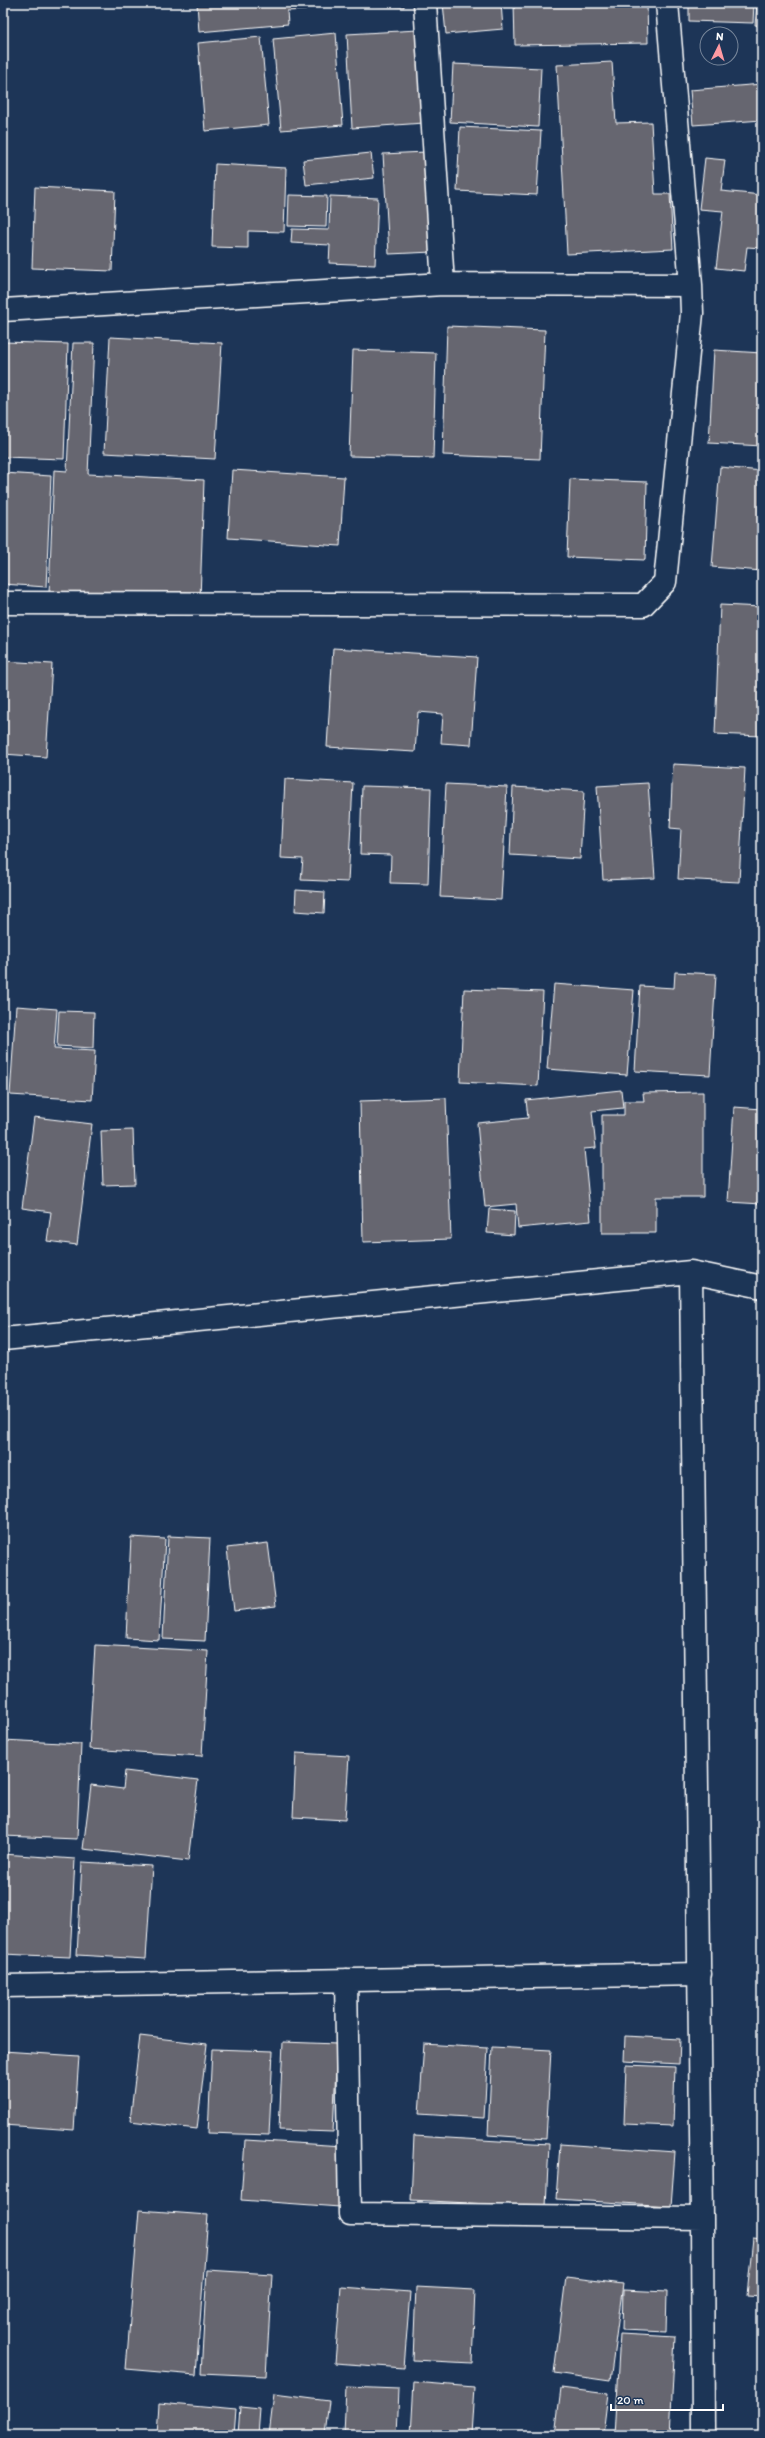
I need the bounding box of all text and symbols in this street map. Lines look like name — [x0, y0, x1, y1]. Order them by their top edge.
north arrow — [699, 26, 739, 66]
text: N — [716, 30, 724, 43]
scale bar — [611, 2386, 723, 2412]
text: 20 m — [617, 2393, 644, 2407]

